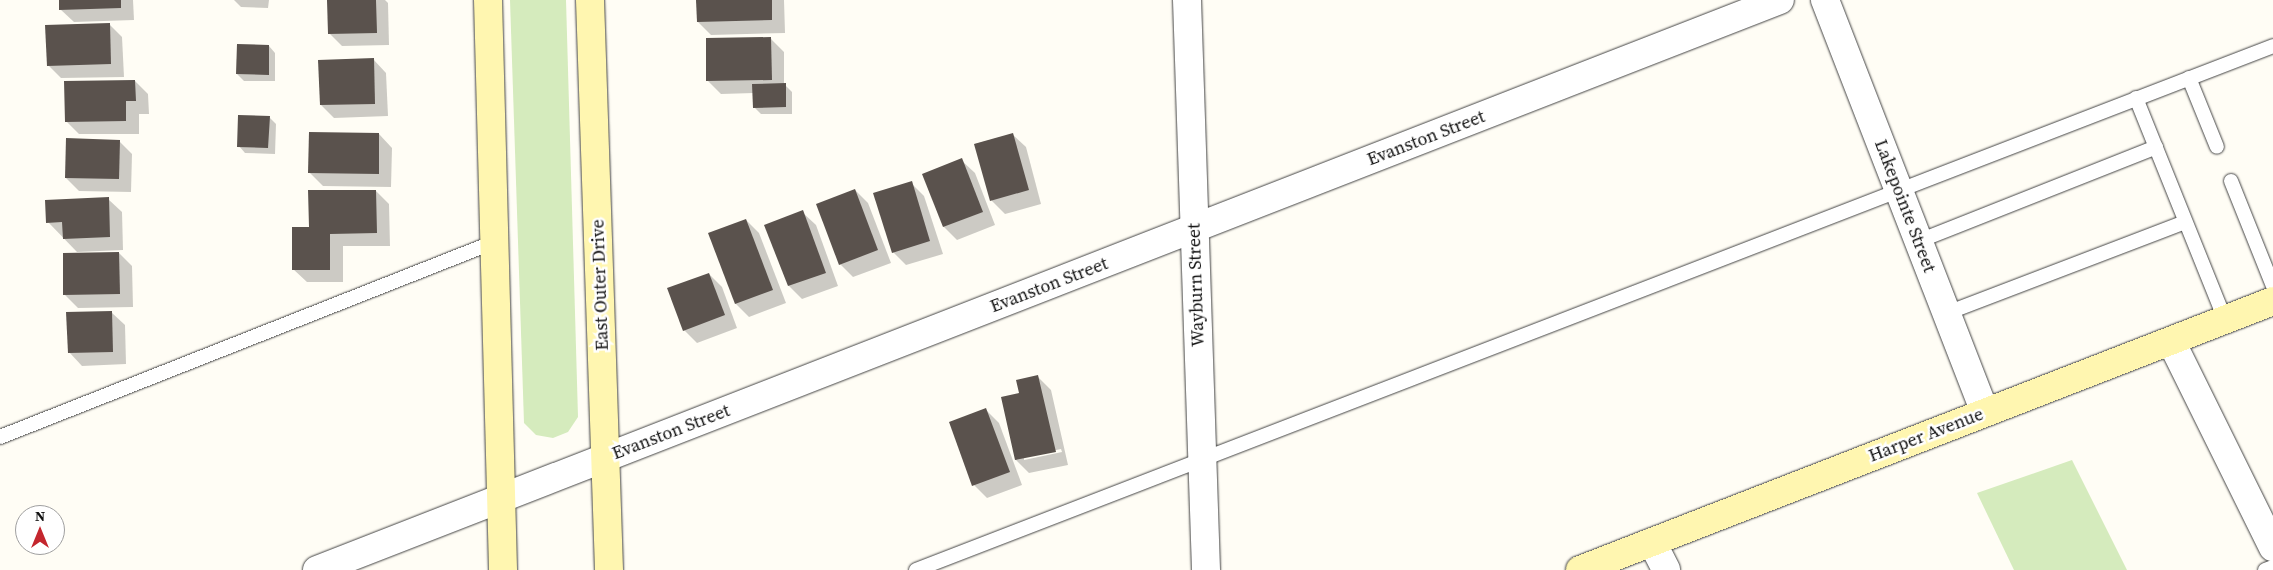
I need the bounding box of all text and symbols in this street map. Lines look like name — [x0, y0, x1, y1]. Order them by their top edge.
street label: Evanston Street — [1364, 106, 1488, 170]
street label: Lakepointe Street — [1870, 136, 1940, 276]
street label: East Outer Drive — [587, 219, 613, 351]
street label: Wayburn Street — [1183, 223, 1209, 347]
street label: Evanston Street — [987, 253, 1111, 317]
street label: Evanston Street — [609, 400, 733, 464]
street label: Harper Avenue — [1866, 403, 1986, 467]
north arrow — [15, 505, 65, 555]
text: N — [35, 506, 45, 526]

